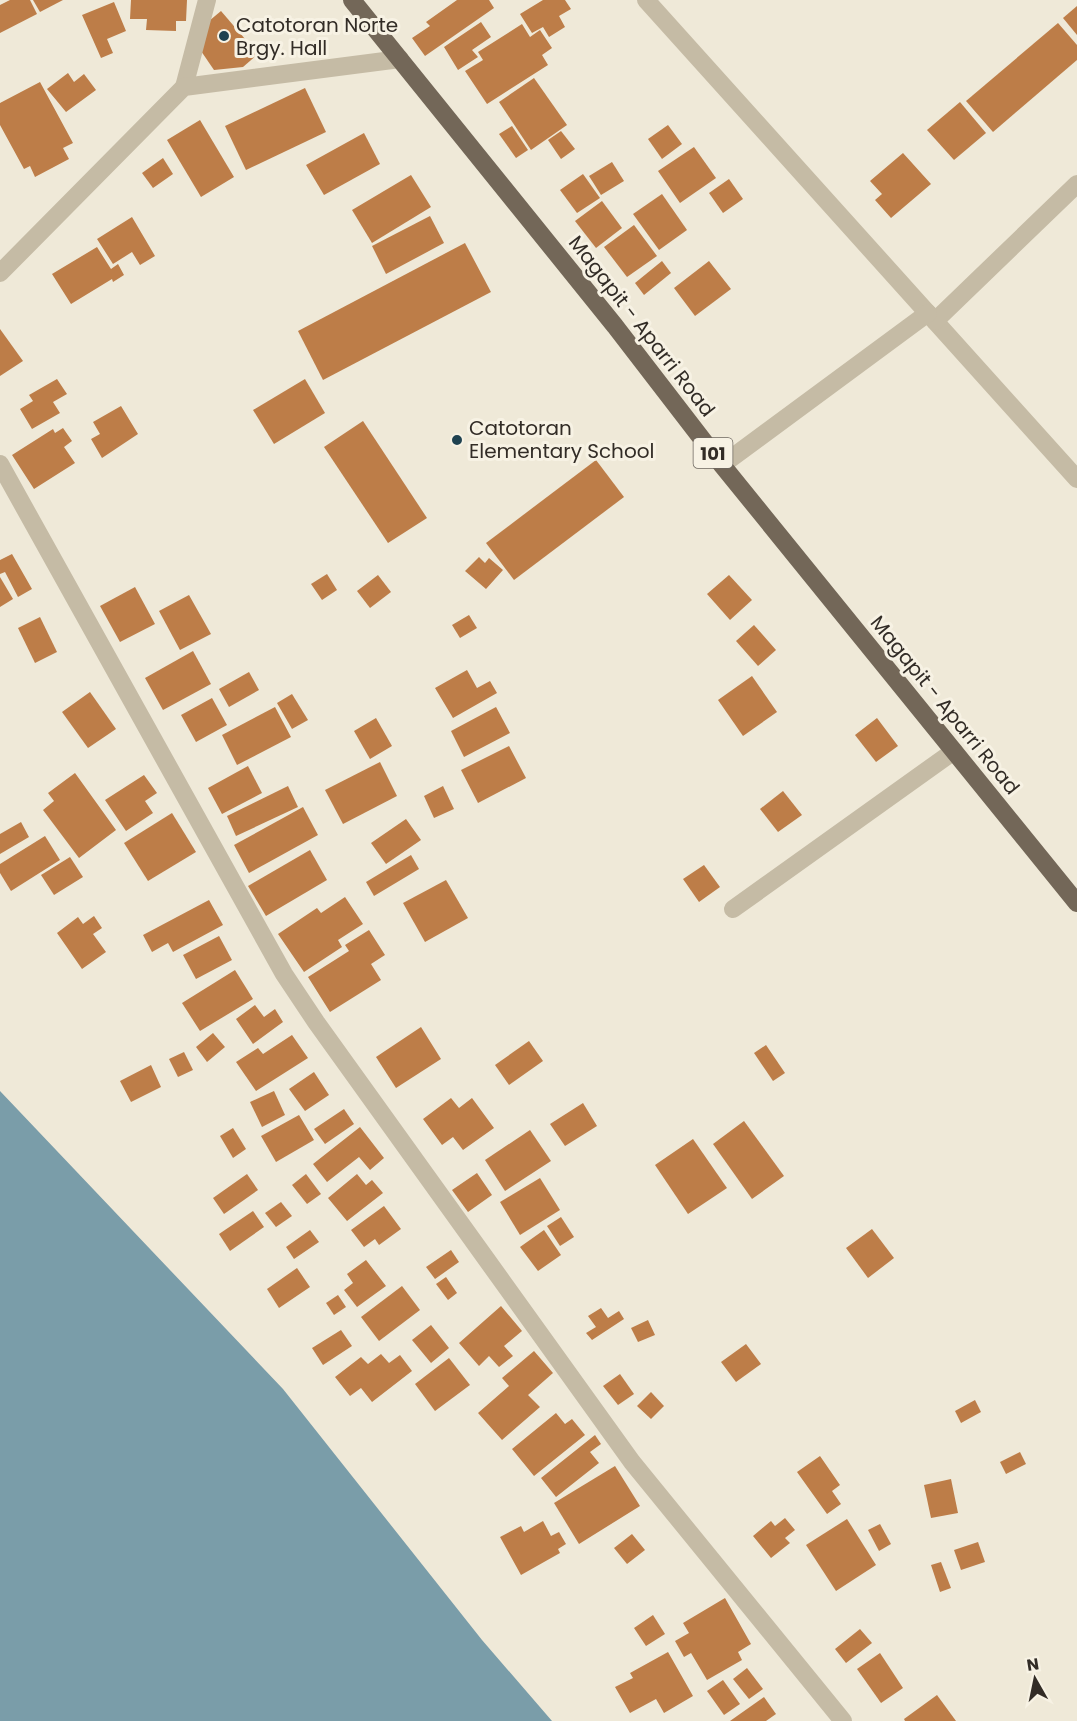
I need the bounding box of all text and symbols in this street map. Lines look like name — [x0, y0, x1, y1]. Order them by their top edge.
place label: Catotoran Norte Brgy. Hall — [236, 11, 398, 62]
marker: Catotoran Norte Brgy. Hall — [217, 29, 231, 43]
street label: Magapit - Aparri Road — [562, 230, 722, 422]
place label: Catotoran Elementary School — [469, 414, 654, 465]
marker: Catotoran Elementary School — [450, 433, 464, 447]
road number: 101 — [694, 438, 732, 468]
street label: Magapit - Aparri Road — [864, 610, 1026, 800]
north arrow — [1005, 1649, 1065, 1709]
text: N — [1025, 1652, 1040, 1677]

